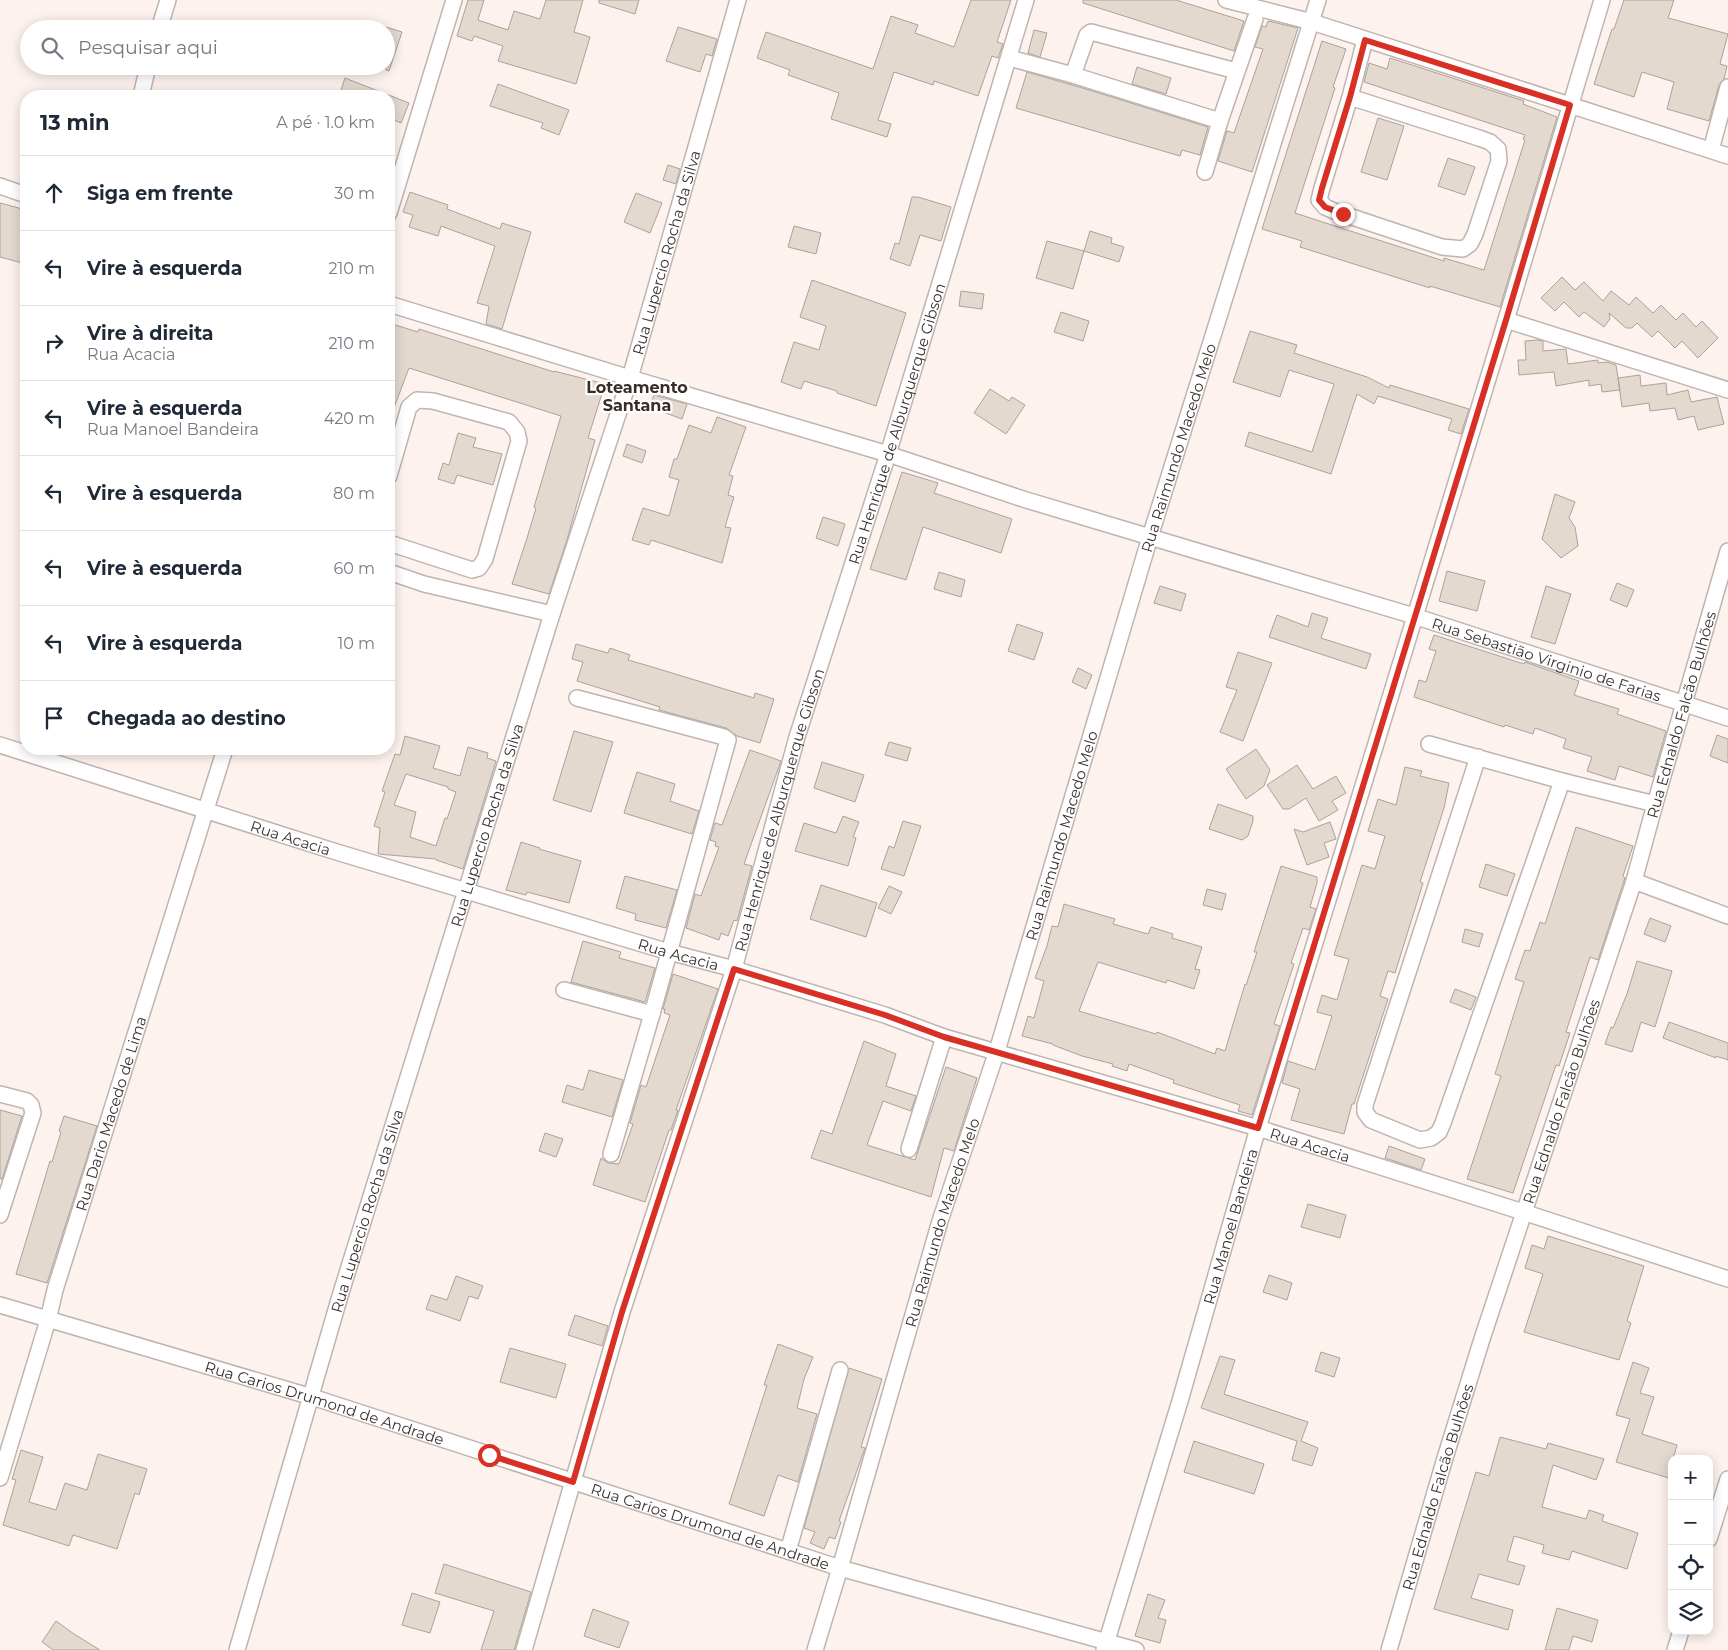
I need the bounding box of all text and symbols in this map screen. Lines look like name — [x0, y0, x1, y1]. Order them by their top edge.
search box — [20, 20, 395, 75]
icon: search — [38, 34, 66, 62]
text: Pesquisar aqui — [78, 36, 218, 59]
text: 13 min — [40, 110, 109, 135]
text: A pé · 1.0 km — [276, 113, 375, 132]
street label: Rua Lupercio Rocha da Silva — [628, 148, 704, 357]
icon: ahead — [40, 179, 68, 207]
text: Siga em frente — [87, 182, 233, 205]
text: 30 m — [334, 184, 375, 203]
route end — [1332, 203, 1355, 226]
icon: left — [40, 254, 68, 282]
text: Vire à esquerda — [87, 257, 242, 280]
text: 210 m — [328, 259, 375, 278]
street label: Rua Henrique de Alburquerque Gibson — [844, 281, 949, 567]
text: Vire à direita — [87, 322, 214, 345]
icon: right — [40, 329, 68, 357]
text: 210 m — [328, 334, 375, 353]
street label: Rua Raimundo Macedo Melo — [1136, 341, 1220, 555]
text: Rua Acacia — [87, 345, 175, 364]
district label: Loteamento Santana — [586, 378, 688, 415]
text: Vire à esquerda — [87, 397, 242, 420]
icon: left — [40, 404, 68, 432]
text: 420 m — [324, 409, 375, 428]
text: Rua Manoel Bandeira — [87, 420, 259, 439]
icon: left — [40, 479, 68, 507]
text: Vire à esquerda — [87, 482, 242, 505]
text: 80 m — [333, 484, 375, 503]
icon: left — [40, 554, 68, 582]
text: Vire à esquerda — [87, 557, 242, 580]
text: 60 m — [333, 559, 375, 578]
street label: Rua Ednaldo Falcão Bulhões — [1642, 609, 1720, 820]
street label: Rua Sebastião Virginio de Farias — [1430, 613, 1664, 705]
icon: left — [40, 629, 68, 657]
text: Vire à esquerda — [87, 632, 242, 655]
text: 10 m — [337, 634, 375, 653]
street label: Rua Henrique de Alburquerque Gibson — [730, 666, 828, 954]
icon: arrive — [40, 704, 68, 732]
text: Chegada ao destino — [87, 707, 286, 730]
street label: Rua Lupercio Rocha da Silva — [446, 721, 527, 929]
street label: Rua Raimundo Macedo Melo — [1021, 728, 1101, 943]
street label: Rua Acacia — [248, 816, 333, 859]
street label: Rua Acacia — [636, 934, 721, 974]
street label: Rua Ednaldo Falcão Bulhões — [1518, 997, 1604, 1206]
street label: Rua Dario Macedo de Lima — [71, 1014, 150, 1213]
street label: Rua Lupercio Rocha da Silva — [326, 1107, 407, 1315]
street label: Rua Raimundo Macedo Melo — [900, 1115, 983, 1329]
street label: Rua Acacia — [1268, 1123, 1353, 1166]
street label: Rua Manoel Bandeira — [1199, 1146, 1261, 1307]
street label: Rua Carios Drumond de Andrade — [203, 1356, 447, 1449]
street label: Rua Ednaldo Falcão Bulhões — [1397, 1381, 1477, 1592]
route start — [478, 1444, 501, 1467]
map controls — [1668, 1455, 1713, 1635]
button: + — [1668, 1455, 1713, 1500]
street label: Rua Carios Drumond de Andrade — [589, 1479, 832, 1573]
button: − — [1668, 1500, 1713, 1545]
button: locate — [1668, 1545, 1713, 1590]
button: layers — [1668, 1590, 1713, 1635]

